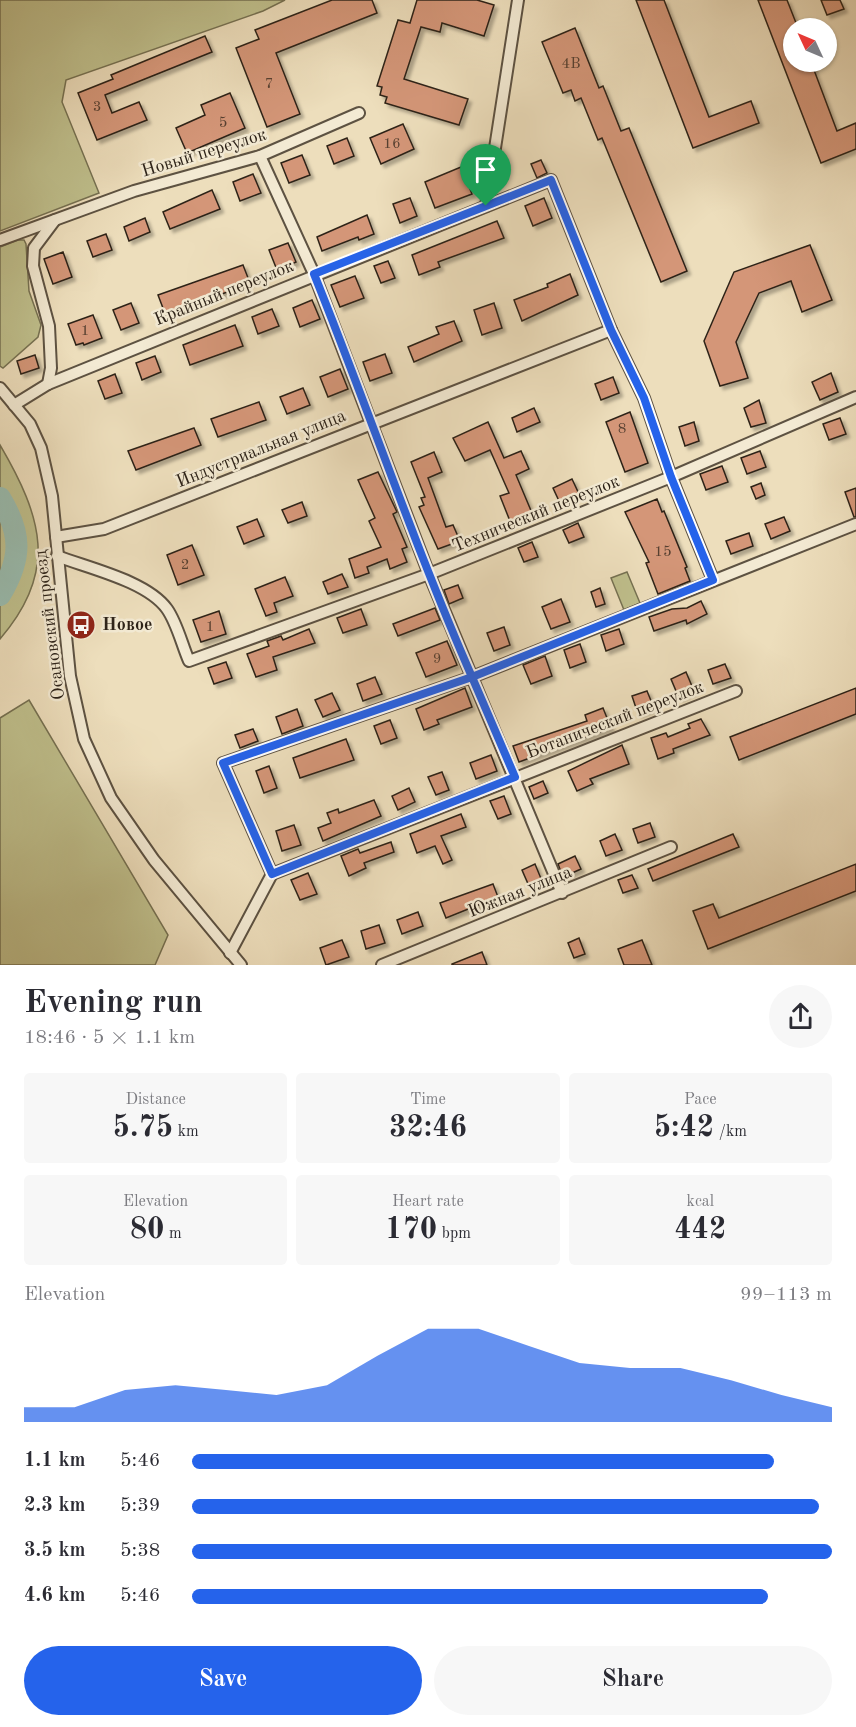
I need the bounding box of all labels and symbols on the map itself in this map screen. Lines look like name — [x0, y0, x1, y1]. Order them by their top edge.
north arrow — [783, 18, 837, 72]
house number: 4В — [561, 57, 581, 72]
house number: 7 — [265, 77, 273, 92]
house number: 3 — [93, 100, 101, 115]
house number: 5 — [219, 116, 227, 131]
street label: Новый переулок — [139, 125, 269, 181]
house number: 16 — [383, 137, 401, 152]
pin — [460, 144, 511, 206]
street label: Крайный переулок — [152, 257, 296, 329]
house number: 1 — [81, 324, 89, 339]
street label: Индустриальная улица — [174, 407, 348, 491]
house number: 8 — [618, 422, 626, 437]
street label: Технический переулок — [450, 472, 622, 556]
house number: 15 — [654, 545, 672, 560]
street label: Осановский проезд — [32, 549, 68, 701]
house number: 2 — [181, 558, 189, 573]
bus stop icon: Новое — [65, 609, 97, 641]
place label: Новое — [102, 616, 152, 634]
house number: 1 — [206, 620, 214, 635]
house number: 9 — [433, 652, 441, 667]
street label: Ботанический переулок — [524, 678, 706, 762]
street label: Южная улица — [466, 863, 575, 921]

